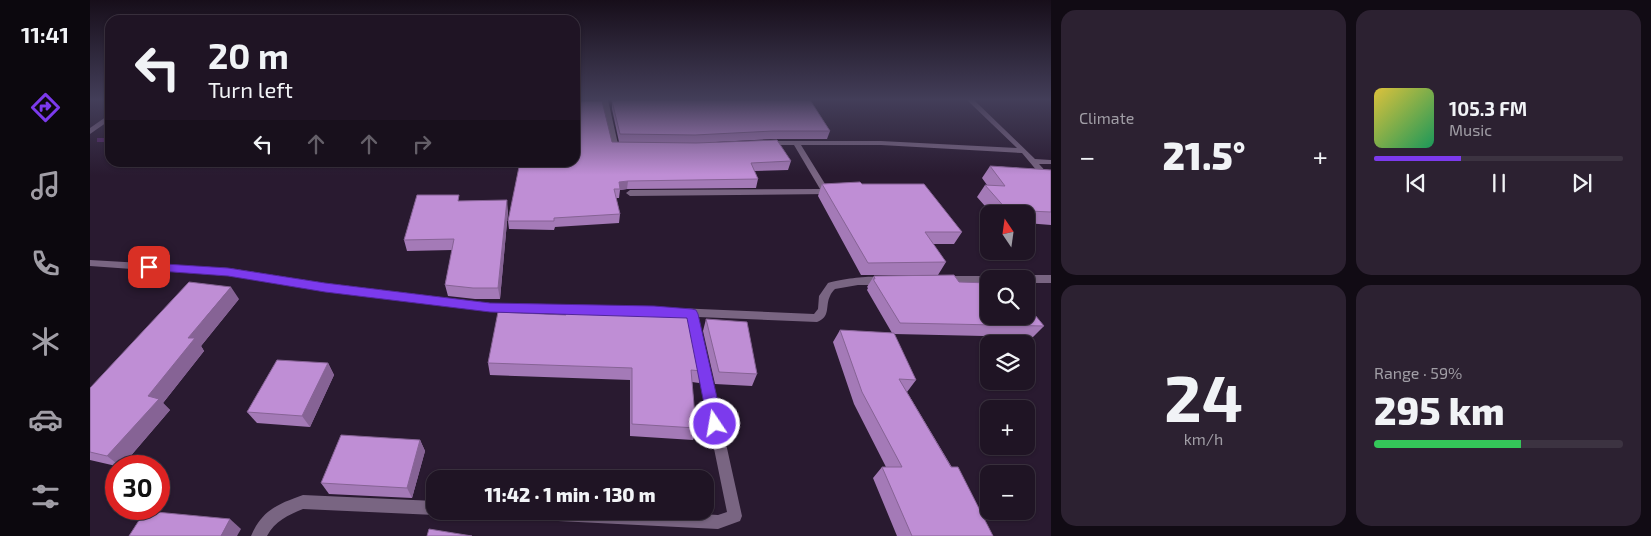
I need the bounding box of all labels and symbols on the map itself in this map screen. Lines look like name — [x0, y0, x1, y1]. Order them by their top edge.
north arrow — [980, 205, 1035, 260]
pin — [128, 246, 170, 288]
position arrow — [688, 397, 740, 449]
speed limit sign: 30 — [105, 455, 170, 520]

